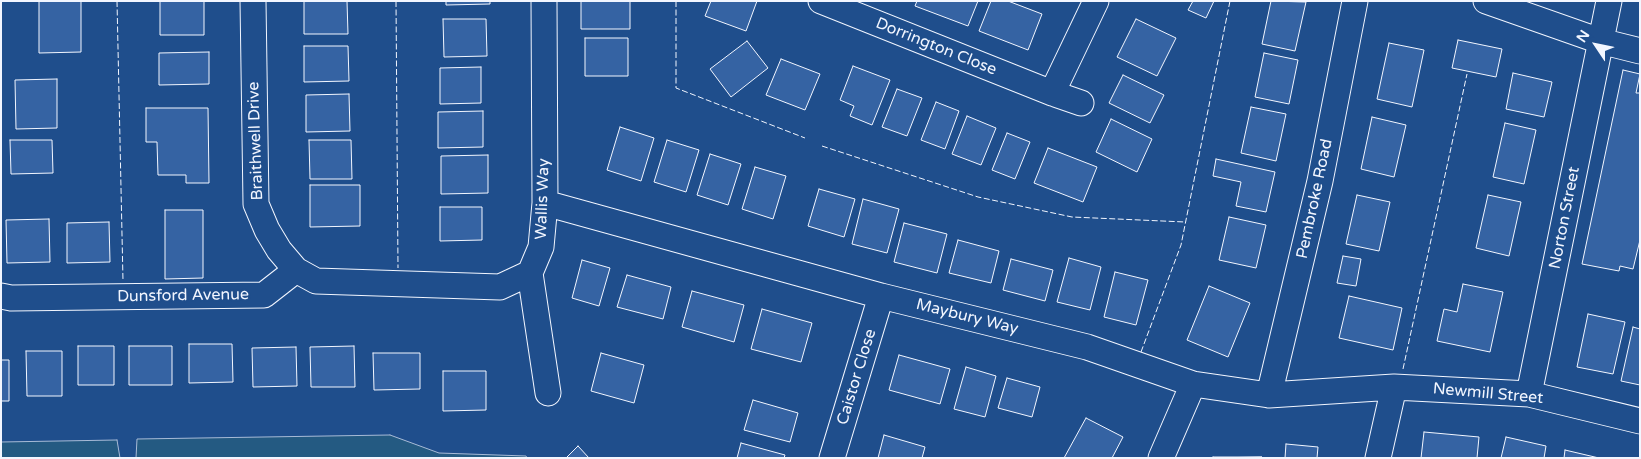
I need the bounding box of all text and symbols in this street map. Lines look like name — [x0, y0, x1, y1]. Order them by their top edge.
street label: Dorrington Close — [873, 14, 999, 80]
north arrow — [1571, 20, 1621, 70]
text: N — [1573, 27, 1593, 46]
street label: Braithwell Drive — [244, 81, 268, 201]
street label: Pembroke Road — [1293, 137, 1337, 261]
street label: Wallis Way — [532, 158, 554, 240]
street label: Norton Street — [1546, 165, 1584, 271]
street label: Dunsford Avenue — [117, 285, 249, 307]
street label: Maybury Way — [914, 295, 1020, 339]
street label: Caistor Close — [833, 327, 881, 427]
street label: Newmill Street — [1432, 380, 1544, 408]

